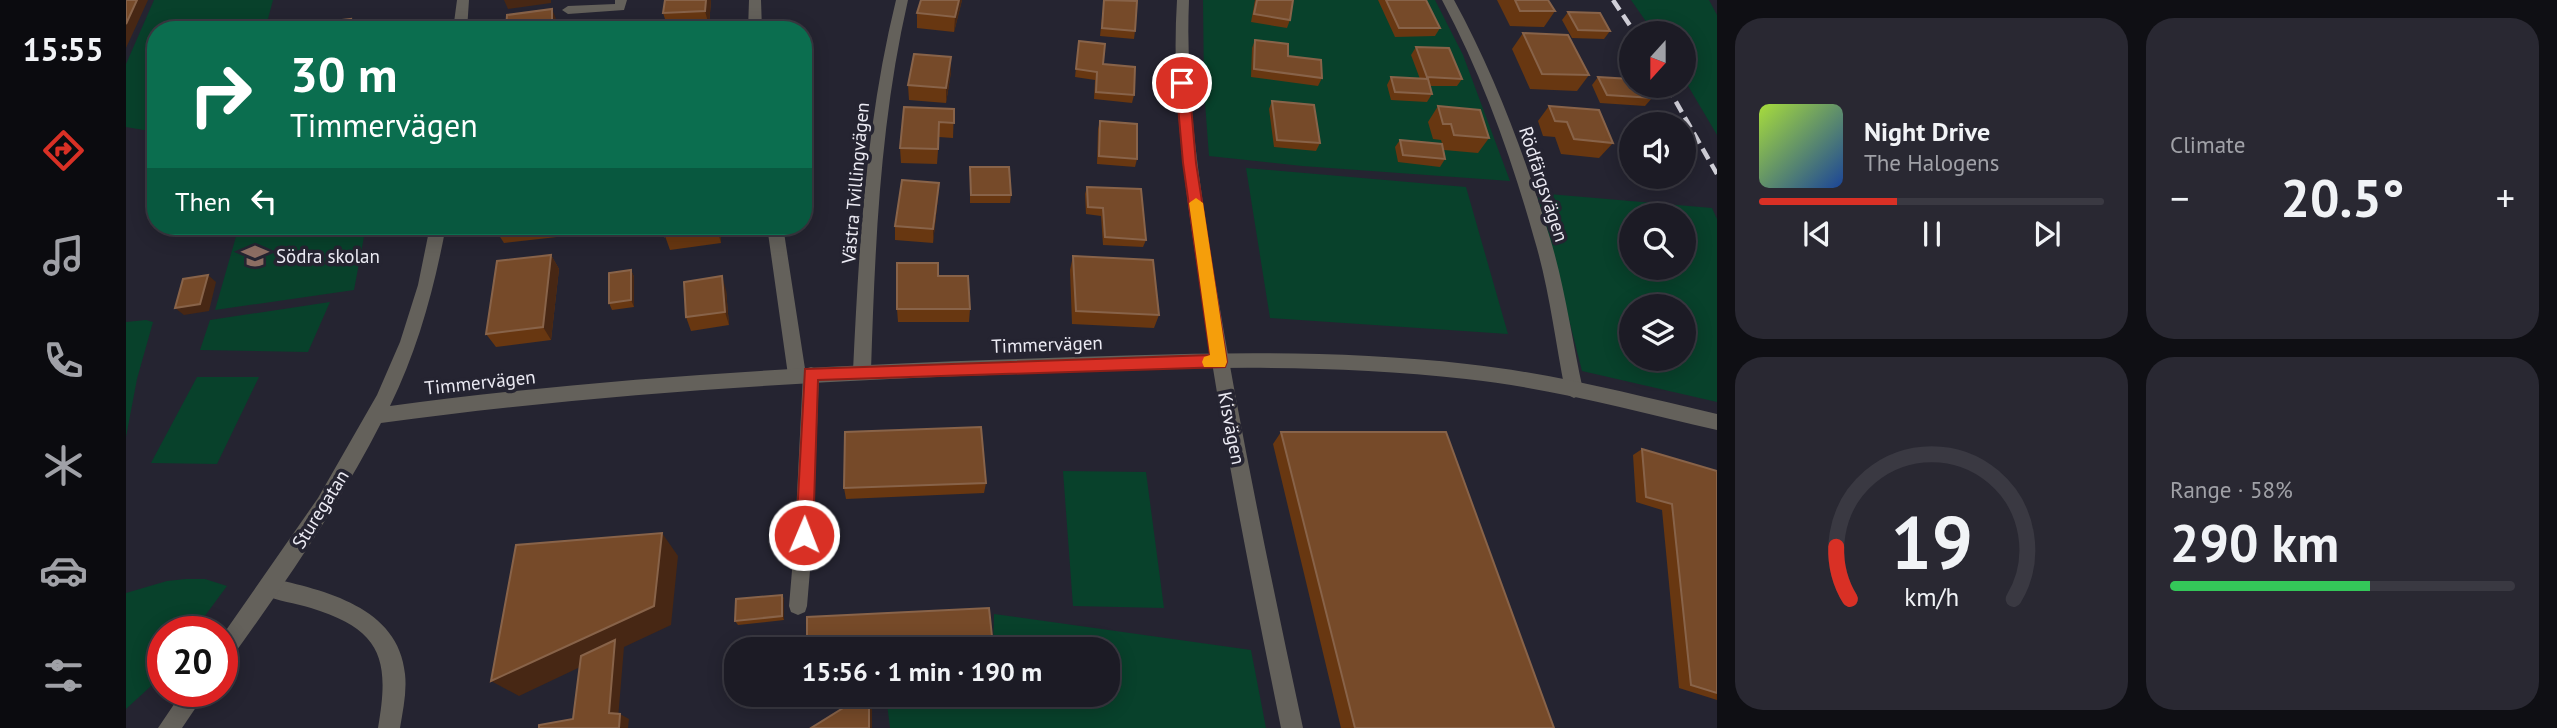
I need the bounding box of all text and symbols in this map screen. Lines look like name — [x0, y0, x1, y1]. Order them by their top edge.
north arrow — [1619, 21, 1696, 98]
map controls — [1619, 21, 1696, 371]
text: 15:55 — [22, 28, 104, 70]
text: 30 m — [290, 42, 397, 106]
icon: right — [175, 49, 266, 140]
pin — [1152, 53, 1212, 113]
icon: arrive — [1163, 64, 1201, 102]
street label: Västra Tvillingvägen — [836, 101, 874, 266]
text: Timmervägen — [290, 104, 478, 146]
button: sound — [1619, 112, 1696, 189]
text: Night Drive — [1864, 115, 1990, 148]
street label: Rödfärgsvägen — [1514, 123, 1574, 245]
icon: directions — [39, 126, 88, 175]
text: Climate — [2170, 130, 2245, 159]
text: The Halogens — [1864, 148, 1999, 177]
text: 20.5° — [2281, 164, 2404, 231]
text: − — [2170, 173, 2189, 222]
text: + — [2496, 173, 2515, 222]
icon: left — [245, 182, 283, 220]
text: Then — [175, 185, 231, 218]
button: search — [1619, 203, 1696, 280]
icon: previous — [1798, 215, 1836, 253]
icon: pause — [1913, 215, 1951, 253]
icon: next — [2028, 215, 2066, 253]
icon: music — [39, 231, 88, 280]
school or university icon: Södra skolan — [240, 241, 270, 271]
place label: Södra skolan — [276, 244, 380, 268]
button: layers — [1619, 294, 1696, 371]
street label: Timmervägen — [991, 330, 1103, 358]
icon: phone — [39, 336, 88, 385]
street label: Timmervägen — [423, 364, 537, 400]
street label: Kisvägen — [1213, 390, 1251, 466]
icon: climate — [39, 441, 88, 490]
street label: Sturegatan — [286, 465, 354, 553]
text: Range · 58% — [2170, 475, 2293, 504]
text: 19 — [1890, 496, 1973, 590]
position arrow — [767, 498, 841, 572]
text: 290 km — [2170, 509, 2339, 576]
icon: car — [39, 546, 88, 595]
text: km/h — [1904, 581, 1959, 613]
speed limit sign: 20 — [147, 616, 238, 707]
icon: filters — [39, 651, 88, 700]
text: 15:56 · 1 min · 190 m — [802, 655, 1042, 688]

